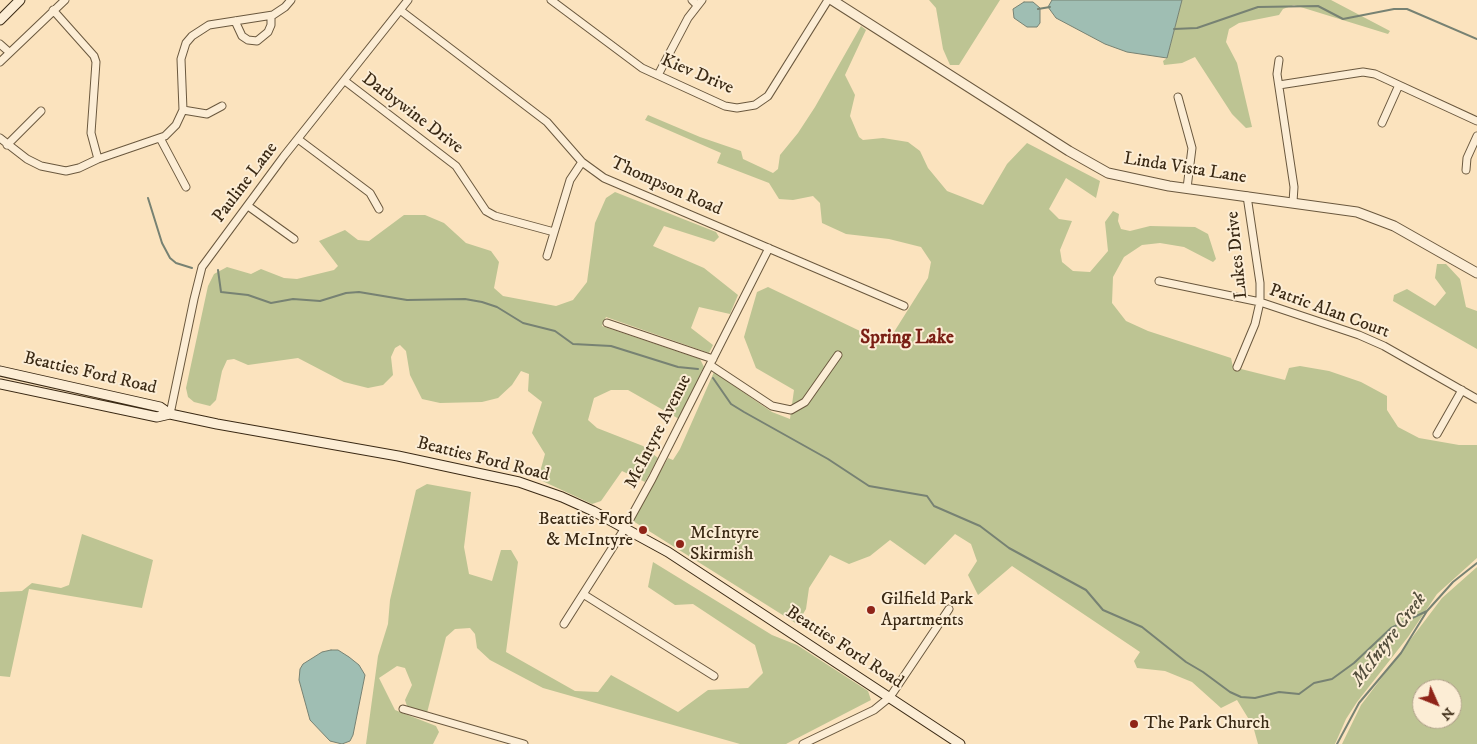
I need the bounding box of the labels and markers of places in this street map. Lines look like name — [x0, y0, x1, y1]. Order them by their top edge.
place label: Beatties Ford & McIntyre — [538, 509, 633, 552]
place label: McIntyre Skirmish — [690, 523, 759, 566]
marker: Beatties Ford & McIntyre — [637, 524, 649, 536]
marker: McIntyre Skirmish — [674, 538, 686, 550]
place label: Gilfield Park Apartments — [881, 589, 973, 632]
marker: Gilfield Park Apartments — [865, 604, 877, 616]
place label: The Park Church — [1144, 713, 1270, 735]
marker: The Park Church — [1128, 718, 1140, 730]

